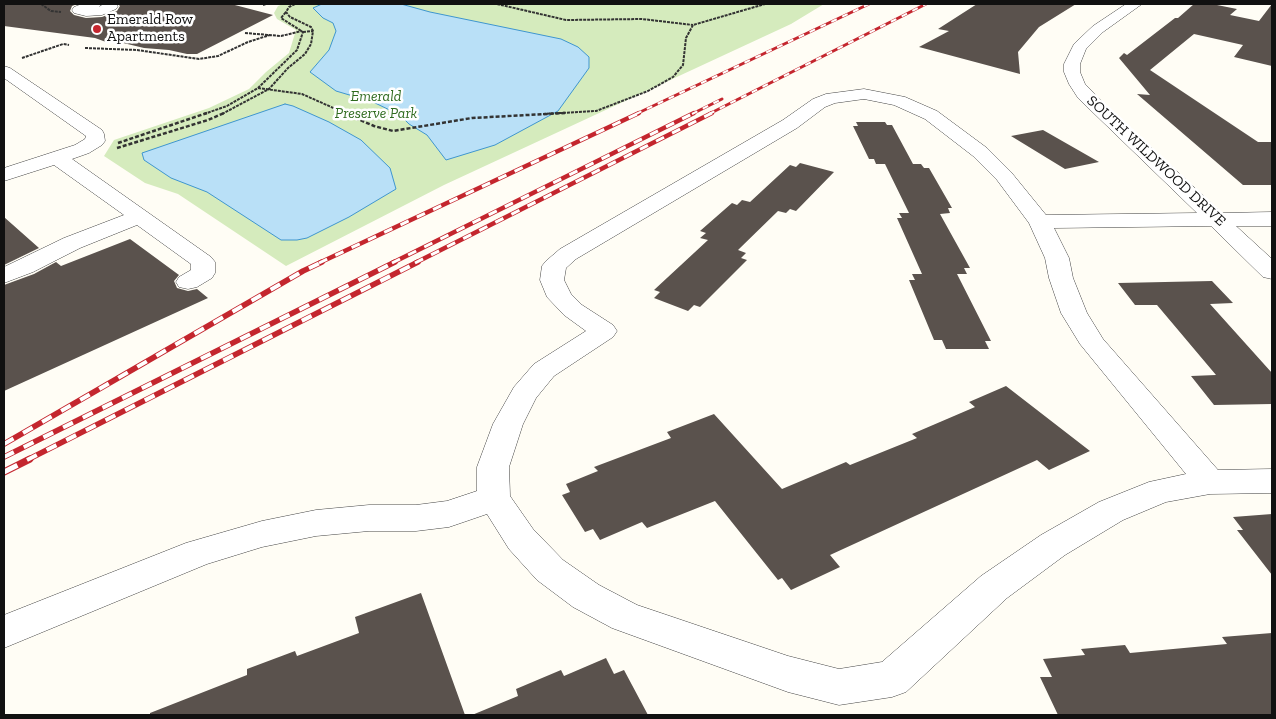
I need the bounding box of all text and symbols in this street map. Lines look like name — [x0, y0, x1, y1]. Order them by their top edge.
place label: Emerald Row Apartments — [107, 11, 193, 46]
marker: Emerald Row Apartments — [91, 23, 103, 35]
park label: Emerald Preserve Park — [335, 88, 417, 123]
street label: SOUTH WILDWOOD DRIVE — [1083, 92, 1229, 230]

